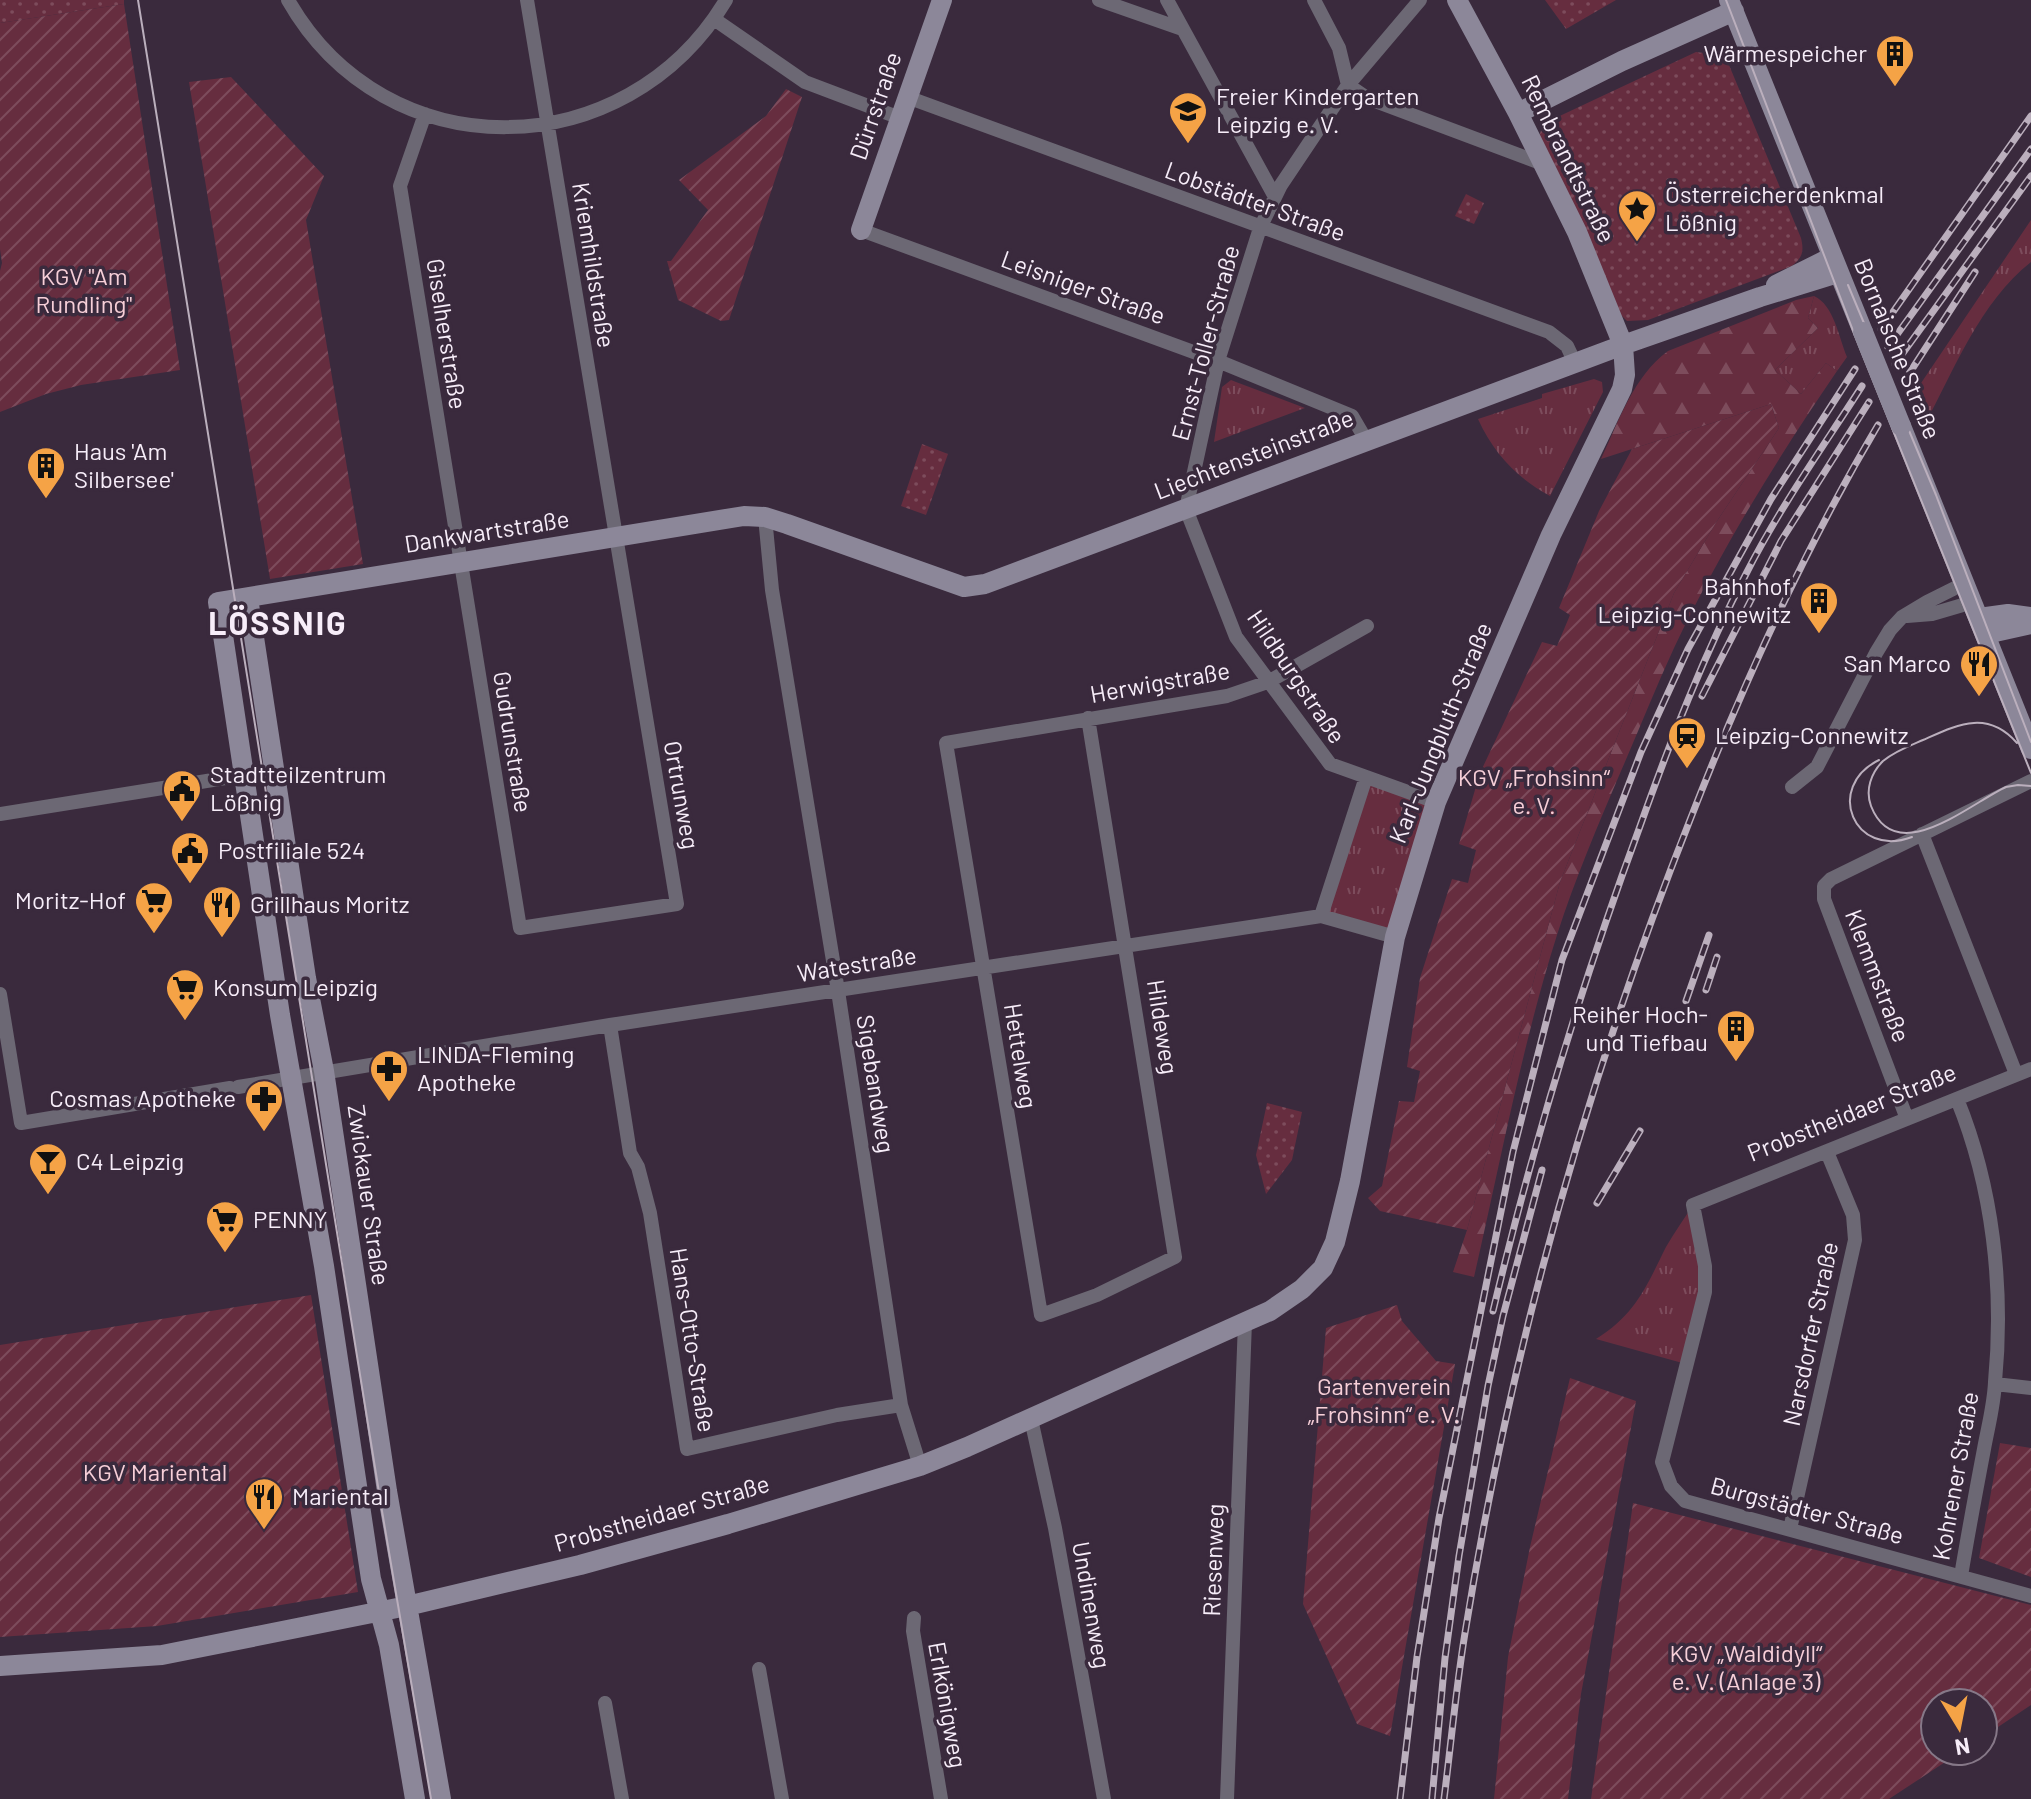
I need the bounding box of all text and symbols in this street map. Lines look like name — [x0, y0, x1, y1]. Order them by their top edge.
building icon: Wärmespeicher — [1874, 33, 1916, 88]
place label: Wärmespeicher — [1704, 38, 1867, 67]
street label: Dürrstraße — [843, 48, 907, 163]
street label: Rembrandtstraße — [1516, 70, 1623, 247]
place label: Freier Kindergarten Leipzig e. V. — [1216, 81, 1419, 138]
school or university icon: Freier Kindergarten Leipzig e. V. — [1167, 90, 1209, 145]
street label: Lobstädter Straße — [1161, 155, 1350, 247]
place label: Österreicherdenkmal Lößnig — [1665, 179, 1884, 236]
street label: Kriemhildstraße — [567, 180, 622, 350]
place icon: Österreicherdenkmal Lößnig — [1616, 188, 1658, 243]
street label: Ernst-Toller-Straße — [1165, 242, 1245, 443]
street label: Leisniger Straße — [998, 244, 1169, 330]
street label: Bornaische Straße — [1849, 254, 1948, 443]
street label: Giselherstraße — [421, 256, 474, 411]
park label: KGV "Am Rundling" — [36, 261, 132, 318]
street label: Liechtensteinstraße — [1150, 402, 1357, 505]
place label: Haus 'Am Silbersee' — [74, 436, 174, 493]
building icon: Haus 'Am Silbersee' — [25, 445, 67, 500]
street label: Dankwartstraße — [402, 503, 571, 558]
place label: Bahnhof Leipzig-Connewitz — [1597, 571, 1791, 628]
building icon: Bahnhof Leipzig-Connewitz — [1798, 580, 1840, 635]
district label: LÖSSNIG — [208, 603, 348, 641]
street label: Hildburgstraße — [1242, 604, 1353, 748]
street label: Karl-Jungbluth-Straße — [1382, 618, 1497, 847]
restaurant icon: San Marco — [1958, 643, 2000, 698]
place label: San Marco — [1844, 648, 1951, 677]
street label: Herwigstraße — [1088, 655, 1232, 708]
street label: Gudrunstraße — [488, 669, 539, 814]
station icon: Leipzig-Connewitz — [1666, 715, 1708, 770]
place label: Leipzig-Connewitz — [1715, 720, 1909, 749]
street label: Ortrunweg — [659, 738, 706, 851]
place label: Stadtteilzentrum Lößnig — [210, 759, 386, 816]
park label: KGV „Frohsinn“ e. V. — [1458, 762, 1611, 819]
public building icon: Stadtteilzentrum Lößnig — [161, 768, 203, 823]
public building icon: Postfiliale 524 — [169, 830, 211, 885]
place label: Postfiliale 524 — [218, 835, 365, 864]
supermarket icon: Moritz-Hof — [133, 880, 175, 935]
restaurant icon: Grillhaus Moritz — [201, 884, 243, 939]
place label: Moritz-Hof — [15, 885, 126, 914]
place label: Grillhaus Moritz — [250, 889, 410, 918]
street label: Klemmstraße — [1840, 905, 1917, 1046]
street label: Watestraße — [795, 940, 919, 987]
supermarket icon: Konsum Leipzig — [164, 967, 206, 1022]
place label: Konsum Leipzig — [213, 972, 378, 1001]
street label: Hildeweg — [1142, 977, 1185, 1076]
place label: Reiher Hoch- und Tiefbau — [1572, 999, 1708, 1056]
street label: Hettelweg — [999, 1001, 1044, 1111]
building icon: Reiher Hoch- und Tiefbau — [1715, 1008, 1757, 1063]
street label: Sigebandweg — [851, 1013, 902, 1155]
place label: LINDA-Fleming Apotheke — [417, 1039, 574, 1096]
pharmacy icon: LINDA-Fleming Apotheke — [368, 1048, 410, 1103]
street label: Probstheidaer Straße — [1743, 1056, 1960, 1167]
pharmacy icon: Cosmas Apotheke — [243, 1078, 285, 1133]
place label: Cosmas Apotheke — [49, 1083, 236, 1112]
street label: Zwickauer Straße — [342, 1103, 397, 1287]
bar icon: C4 Leipzig — [27, 1141, 69, 1196]
place label: C4 Leipzig — [76, 1146, 184, 1175]
supermarket icon: PENNY — [204, 1199, 246, 1254]
place label: PENNY — [253, 1204, 327, 1233]
street label: Narsdorfer Straße — [1776, 1239, 1843, 1428]
street label: Hans-Otto-Straße — [665, 1245, 722, 1434]
park label: Gartenverein „Frohsinn“ e. V. — [1308, 1371, 1460, 1428]
street label: Kohrener Straße — [1925, 1389, 1984, 1562]
park label: KGV Mariental — [83, 1457, 227, 1486]
street label: Probstheidaer Straße — [551, 1468, 773, 1557]
street label: Burgstädter Straße — [1708, 1470, 1907, 1549]
restaurant icon: Mariental — [243, 1476, 285, 1531]
place label: Mariental — [292, 1481, 389, 1510]
street label: Riesenweg — [1196, 1503, 1229, 1617]
street label: Undinenweg — [1067, 1539, 1118, 1670]
park label: KGV „Waldidyll“ e. V. (Anlage 3) — [1669, 1638, 1823, 1695]
street label: Erlkönigweg — [923, 1639, 974, 1770]
north arrow — [1919, 1687, 1999, 1767]
text: N — [1953, 1734, 1972, 1762]

